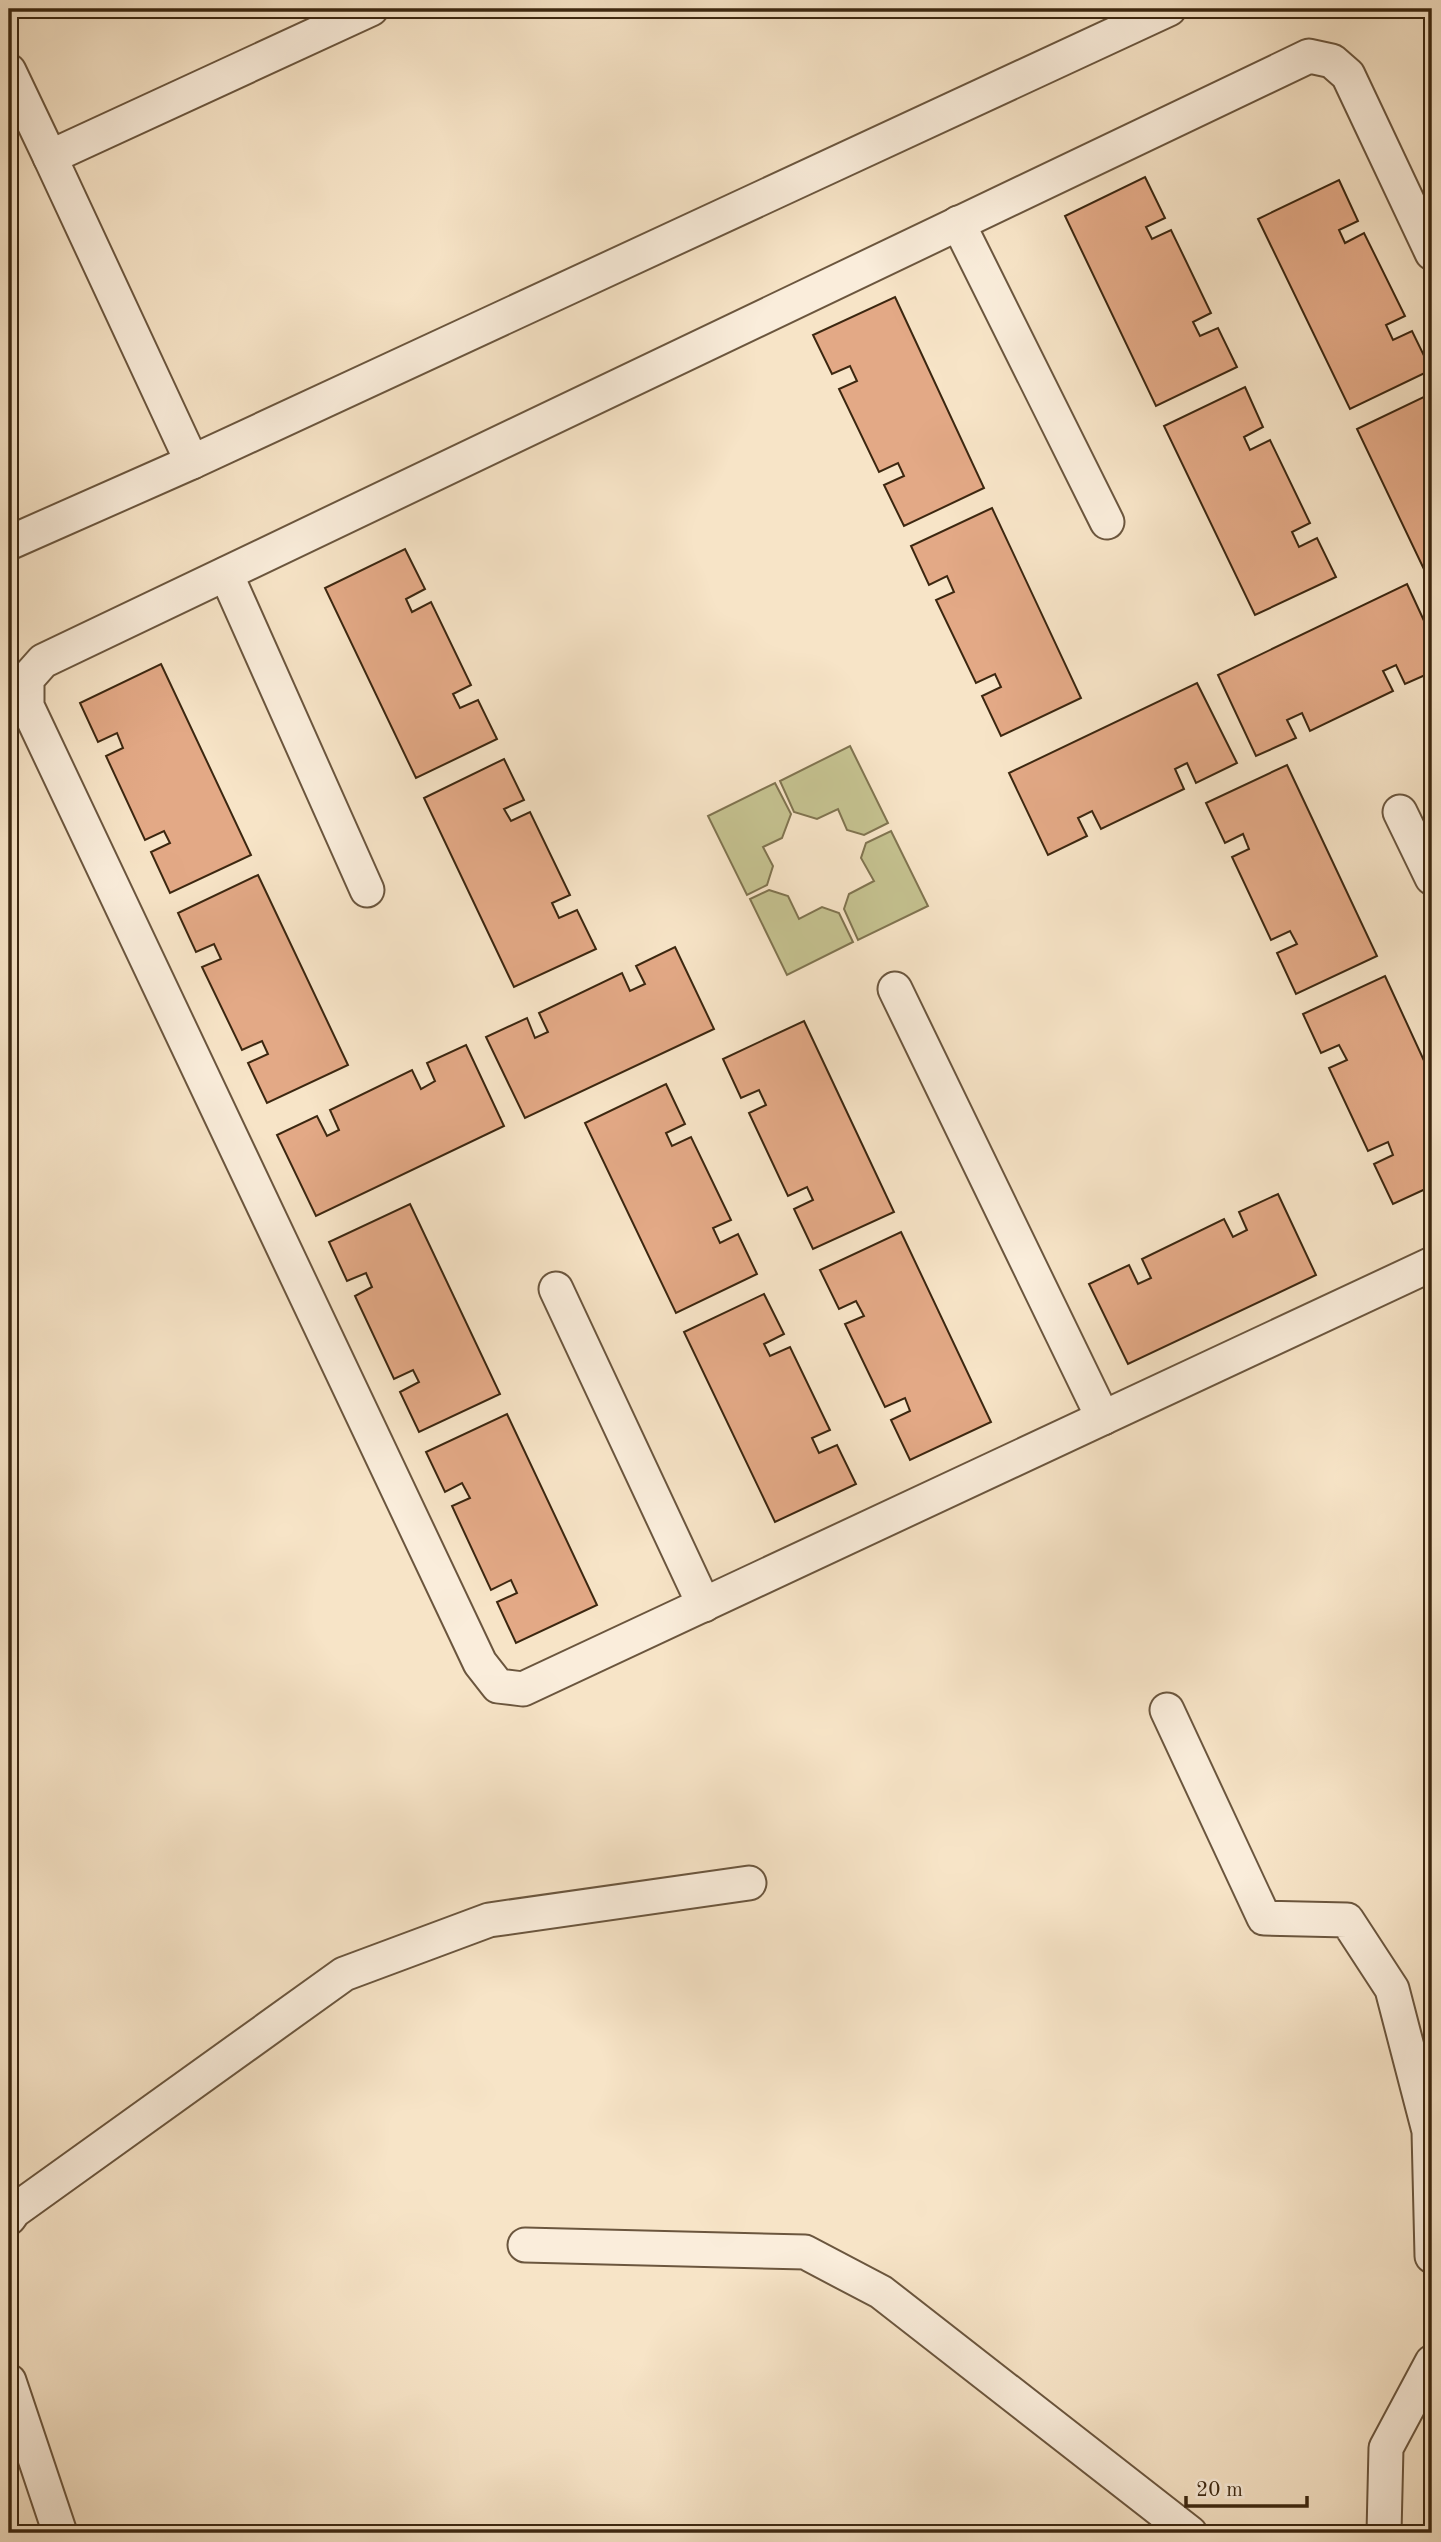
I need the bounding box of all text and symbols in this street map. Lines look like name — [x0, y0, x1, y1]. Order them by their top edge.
scale bar — [1186, 2465, 1306, 2509]
text: 20 m — [1196, 2480, 1243, 2501]

